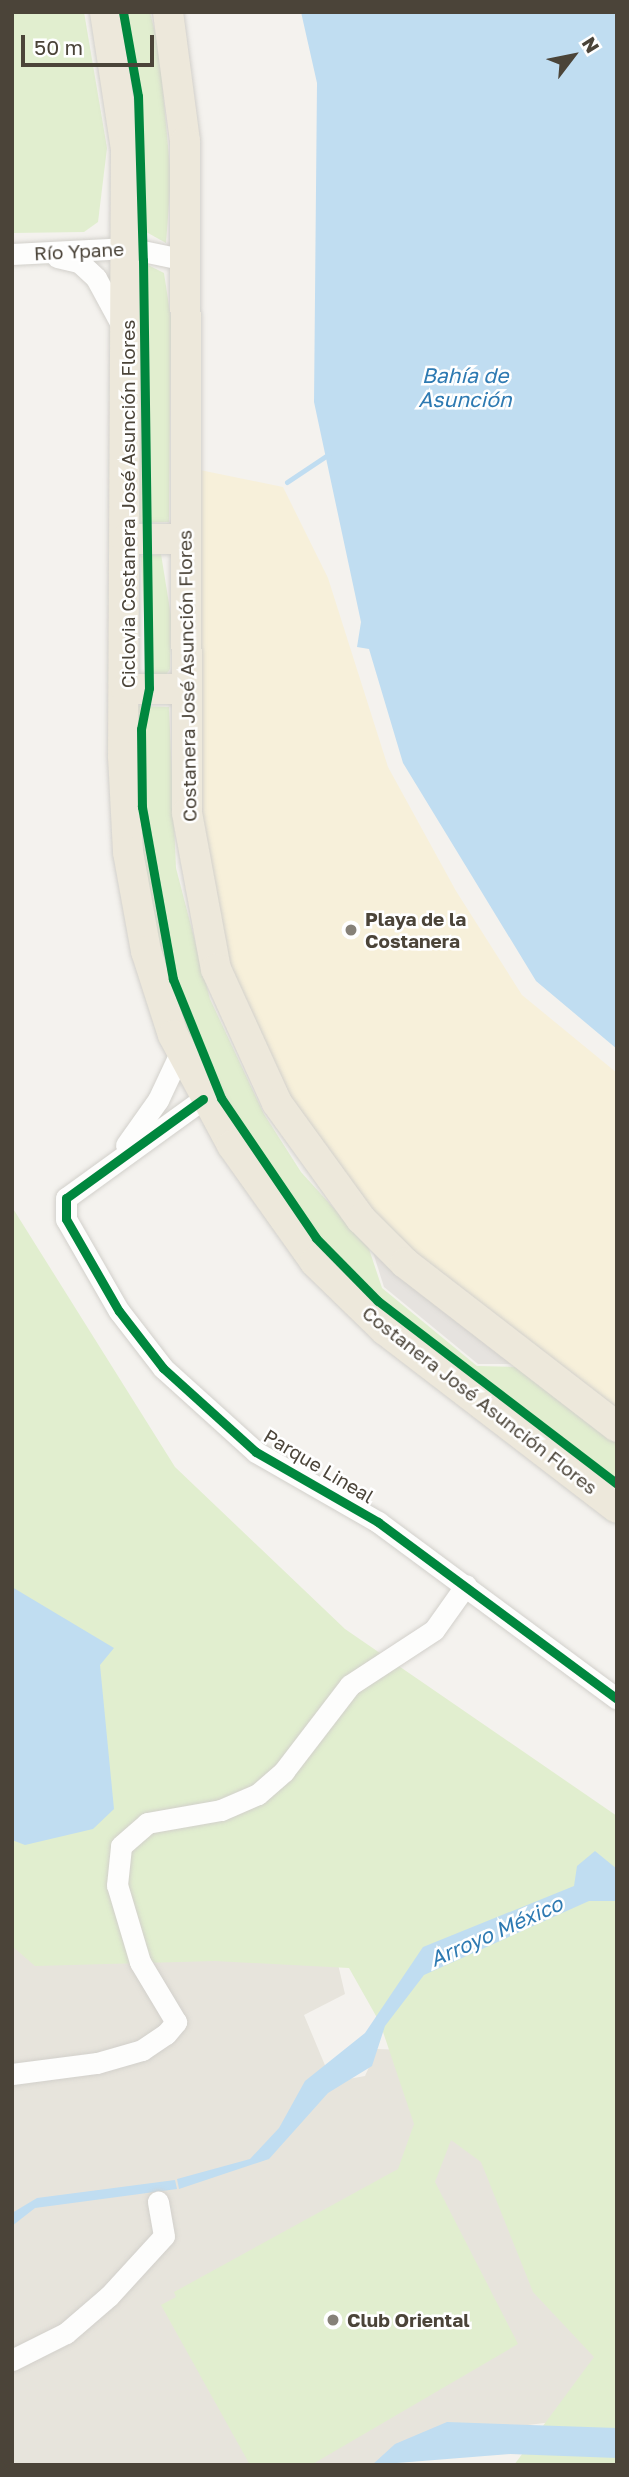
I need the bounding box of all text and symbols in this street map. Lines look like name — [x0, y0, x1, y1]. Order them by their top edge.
scale bar — [24, 21, 158, 65]
north arrow — [538, 21, 608, 91]
text: N — [578, 32, 605, 57]
text: 50 m — [34, 34, 83, 60]
street label: Río Ypane — [33, 237, 125, 265]
street label: Ciclovia Costanera José Asunción Flores — [117, 320, 139, 688]
water label: Bahía de Asunción — [418, 362, 512, 412]
street label: Costanera José Asunción Flores — [173, 530, 201, 822]
place label: Playa de la Costanera — [365, 908, 466, 952]
marker: Playa de la Costanera — [343, 922, 359, 938]
street label: Costanera José Asunción Flores — [358, 1301, 602, 1499]
street label: Parque Lineal — [260, 1424, 378, 1508]
water label: Arroyo México — [426, 1890, 566, 1972]
place label: Club Oriental — [347, 2309, 470, 2331]
marker: Club Oriental — [325, 2312, 341, 2328]

